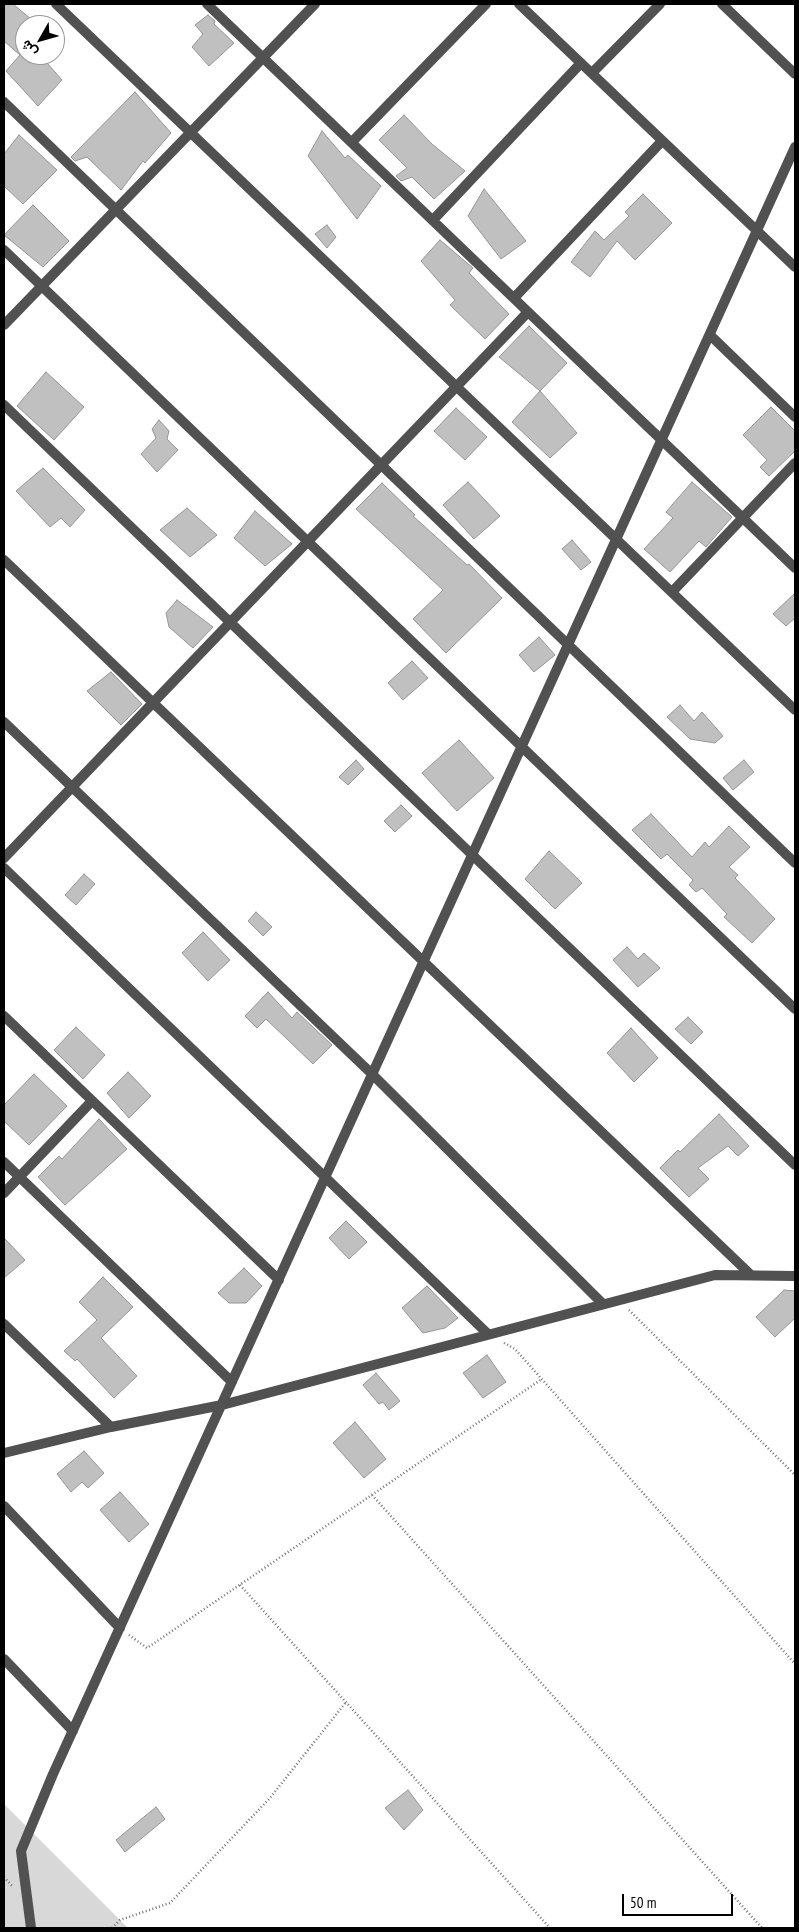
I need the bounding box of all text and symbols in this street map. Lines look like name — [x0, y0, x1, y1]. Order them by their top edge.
north arrow — [15, 15, 65, 65]
text: ش — [17, 36, 41, 61]
scale bar — [624, 1884, 735, 1916]
text: 50 m — [630, 1893, 656, 1912]

